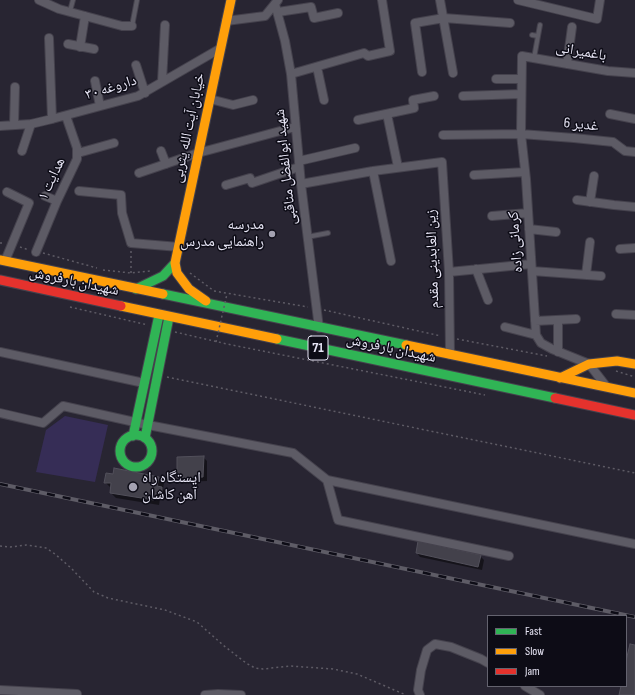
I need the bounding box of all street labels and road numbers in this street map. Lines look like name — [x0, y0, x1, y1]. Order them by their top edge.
street label: باغمیرانی — [554, 39, 608, 65]
street label: خیابان آیت الله یثربی — [169, 71, 209, 185]
street label: داروغه ۳۰ — [83, 72, 139, 104]
street label: شهید ابوالفضل مناقبی — [271, 108, 301, 226]
street label: غدیر 6 — [563, 114, 599, 136]
street label: هدایت ۱ — [34, 155, 70, 203]
street label: زین العابدینی مقدم — [422, 209, 444, 309]
street label: کرمانی زاده — [505, 211, 527, 273]
street label: شهیدان بارفروش — [28, 264, 120, 300]
street label: شهیدان بارفروش — [345, 331, 437, 367]
road number: 71 — [308, 336, 328, 360]

